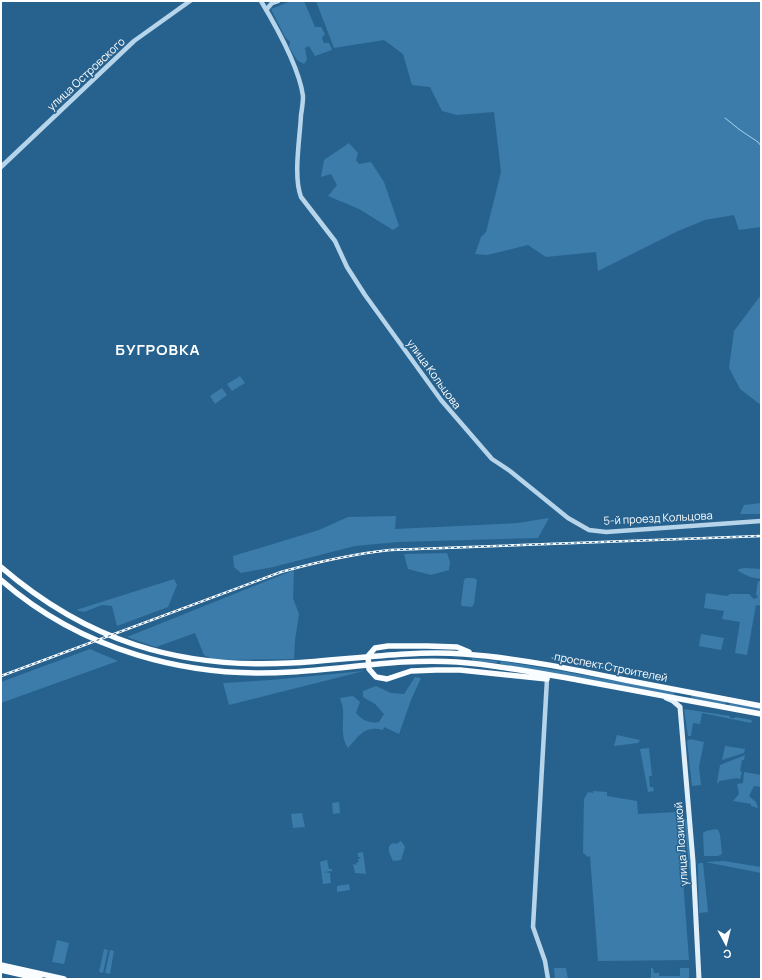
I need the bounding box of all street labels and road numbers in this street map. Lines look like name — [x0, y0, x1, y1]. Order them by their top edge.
street label: улица Островского — [44, 33, 128, 114]
street label: улица Кольцова — [404, 336, 465, 412]
street label: 5-й проезд Кольцова — [603, 507, 713, 528]
street label: проспект Строителей — [553, 648, 669, 685]
street label: улица Лозицкой — [670, 802, 691, 887]

